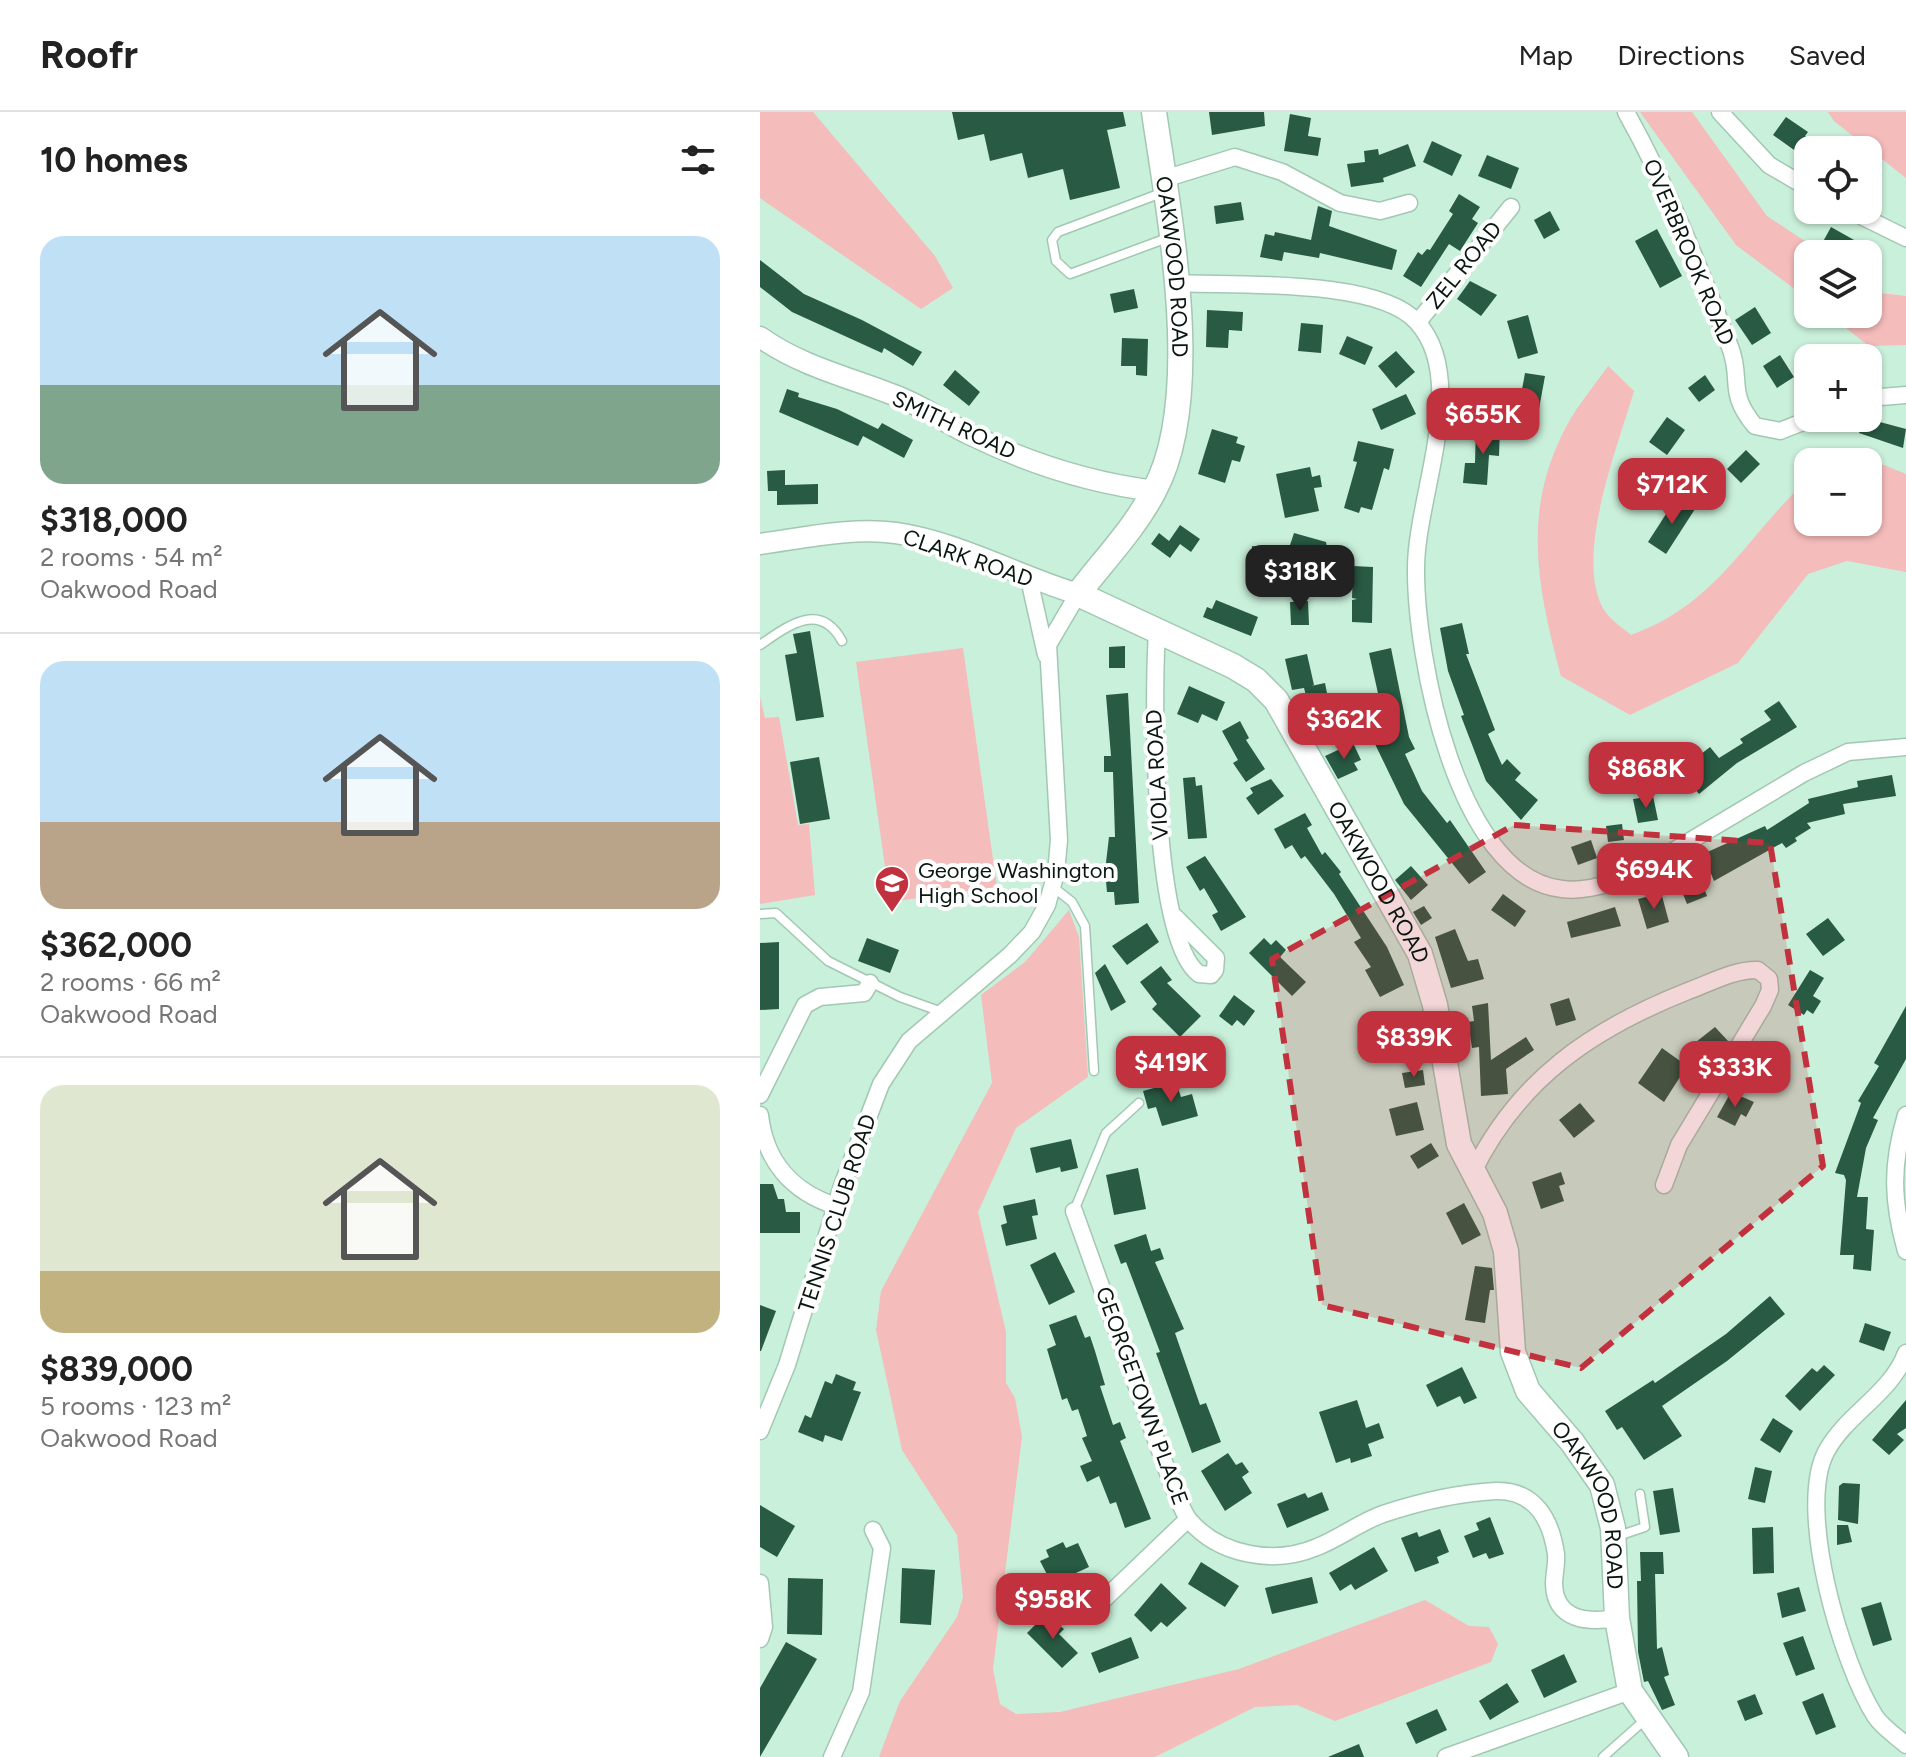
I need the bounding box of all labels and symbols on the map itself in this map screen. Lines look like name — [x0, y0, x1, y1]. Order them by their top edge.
street label: OVERBROOK ROAD — [1638, 155, 1740, 349]
street label: OAKWOOD ROAD — [1150, 174, 1194, 358]
street label: ZEL ROAD — [1421, 216, 1507, 314]
street label: SMITH ROAD — [888, 385, 1020, 465]
pin: $655K — [1427, 388, 1539, 456]
pin: $712K — [1616, 458, 1728, 526]
street label: CLARK ROAD — [899, 523, 1037, 593]
pin: $318K — [1244, 545, 1356, 613]
pin: $362K — [1288, 693, 1400, 761]
street label: VIOLA ROAD — [1140, 709, 1174, 841]
pin: $868K — [1590, 742, 1702, 810]
street label: OAKWOOD ROAD — [1322, 796, 1435, 966]
pin: $694K — [1598, 843, 1710, 911]
place label: George Washington High School — [918, 857, 1115, 909]
school or university icon: George Washington High School — [873, 864, 911, 914]
pin: $839K — [1358, 1011, 1470, 1079]
pin: $419K — [1115, 1036, 1227, 1104]
pin: $333K — [1679, 1041, 1791, 1109]
street label: TENNIS CLUB ROAD — [792, 1111, 882, 1315]
street label: GEORGETOWN PLACE — [1090, 1283, 1194, 1509]
street label: OAKWOOD ROAD — [1546, 1415, 1629, 1590]
pin: $958K — [997, 1573, 1109, 1641]

